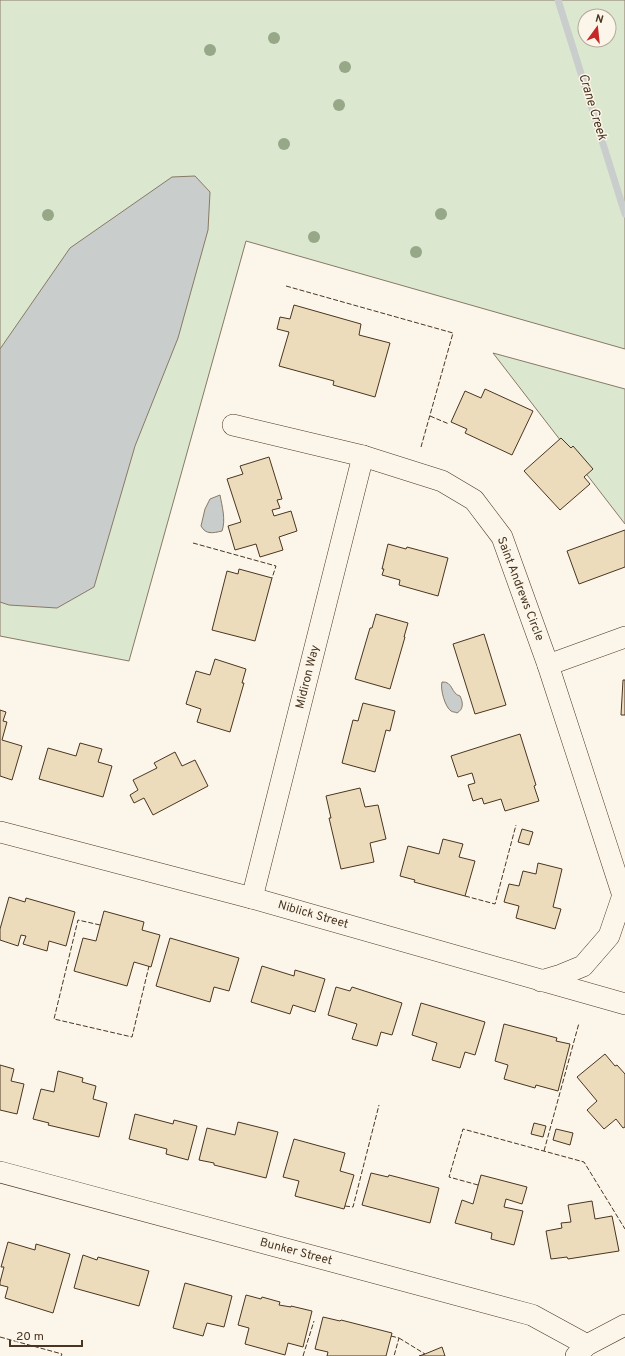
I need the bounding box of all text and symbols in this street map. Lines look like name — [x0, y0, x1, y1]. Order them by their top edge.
north arrow — [577, 8, 617, 48]
text: N — [594, 12, 605, 27]
water label: Crane Creek — [574, 72, 610, 143]
street label: Saint Andrews Circle — [493, 535, 547, 643]
street label: Midiron Way — [292, 643, 324, 711]
street label: Niblick Street — [276, 897, 350, 933]
street label: Bunker Street — [258, 1235, 334, 1269]
scale bar — [10, 1322, 82, 1348]
text: 20 m — [16, 1329, 44, 1345]

